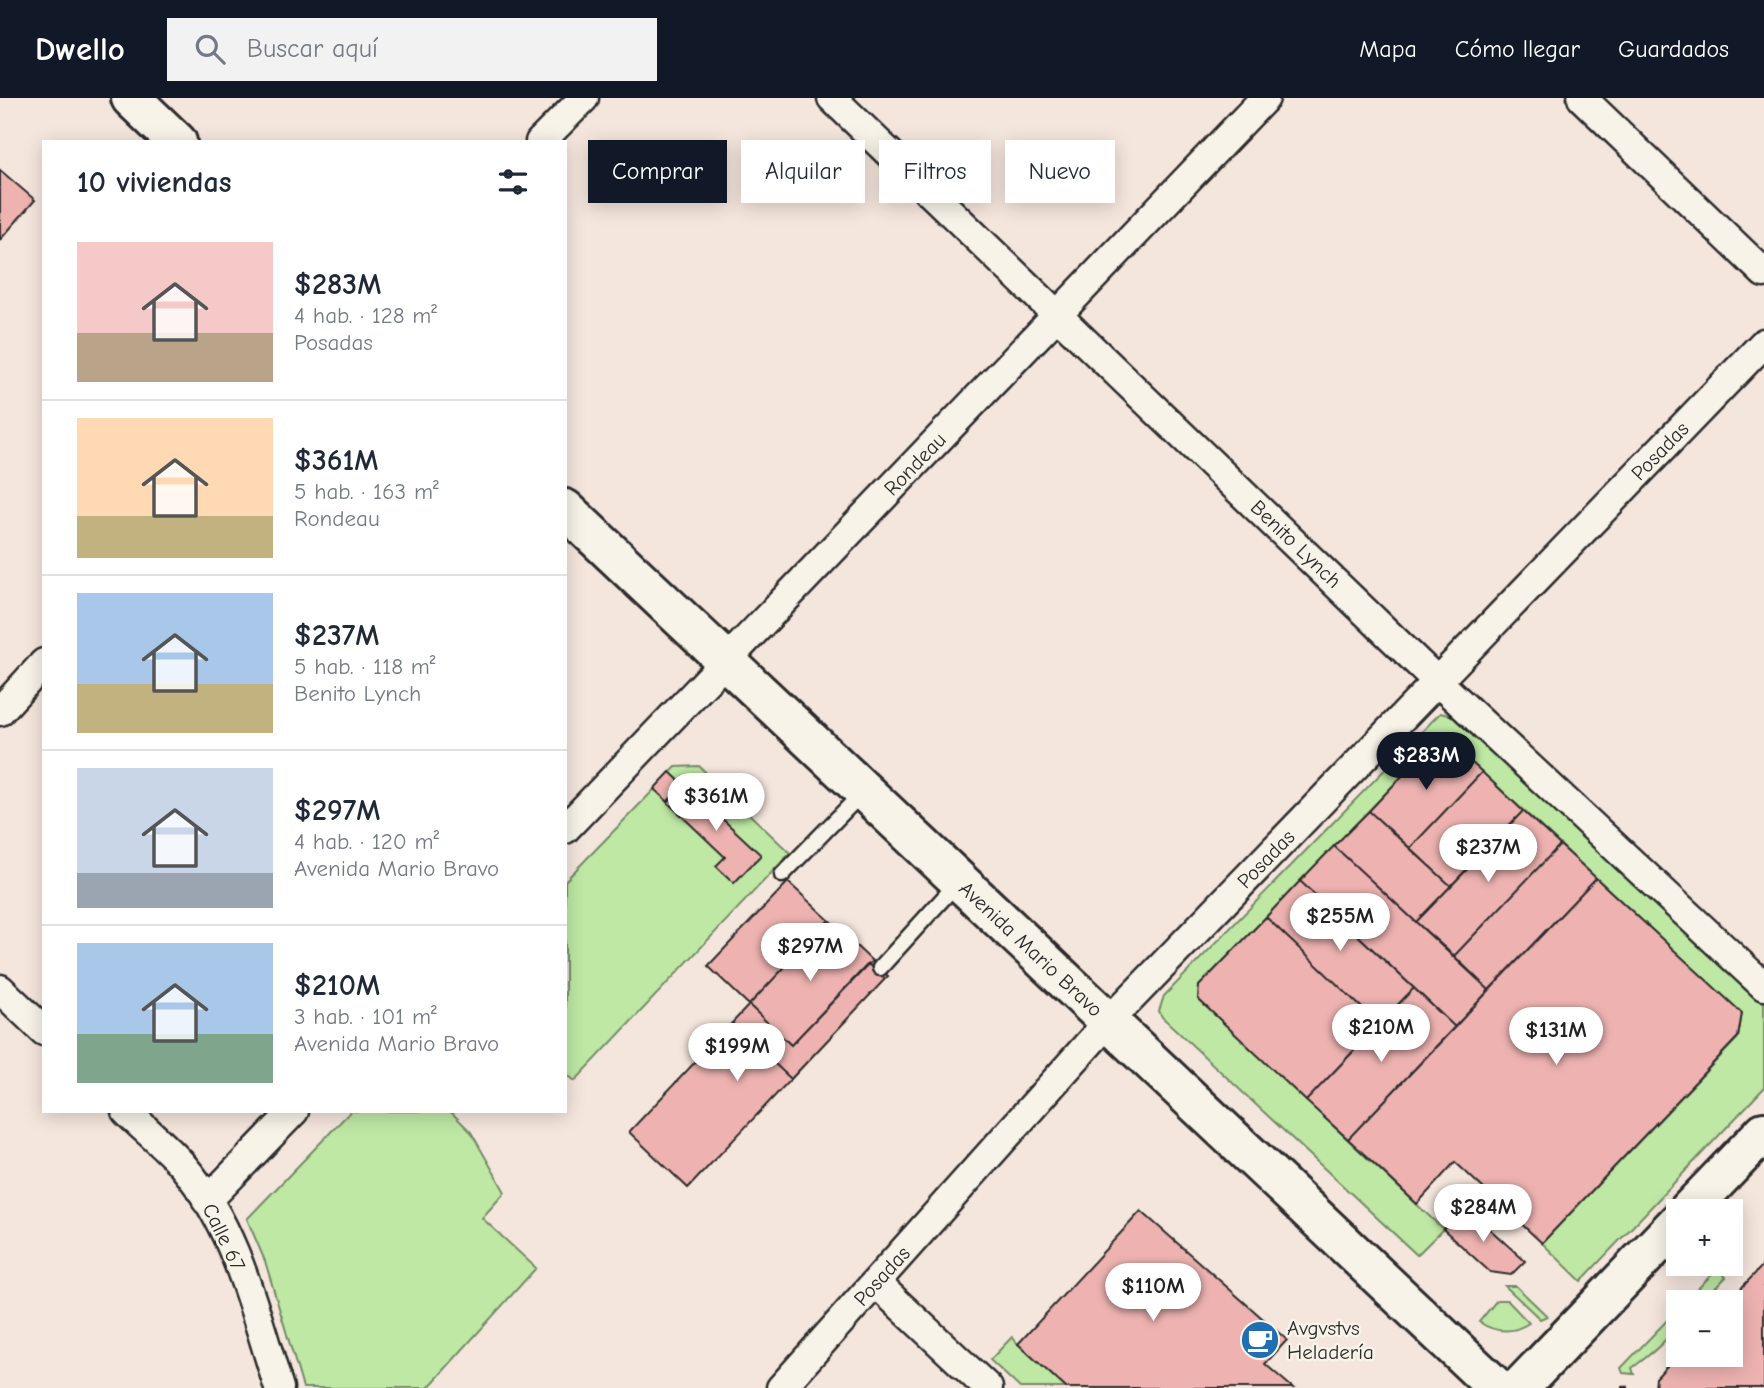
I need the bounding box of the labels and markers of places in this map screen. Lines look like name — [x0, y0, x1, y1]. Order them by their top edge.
pin: $283M — [1377, 732, 1475, 792]
pin: $361M — [667, 774, 765, 833]
pin: $237M — [1439, 824, 1537, 884]
pin: $255M — [1291, 894, 1389, 953]
pin: $297M — [761, 924, 859, 983]
pin: $210M — [1332, 1004, 1430, 1064]
pin: $131M — [1507, 1007, 1605, 1067]
pin: $199M — [688, 1024, 786, 1083]
pin: $284M — [1434, 1184, 1532, 1244]
pin: $110M — [1104, 1264, 1202, 1323]
place label: Avgvstvs Heladería — [1287, 1316, 1374, 1364]
cafe icon: Avgvstvs Heladería — [1239, 1319, 1281, 1361]

